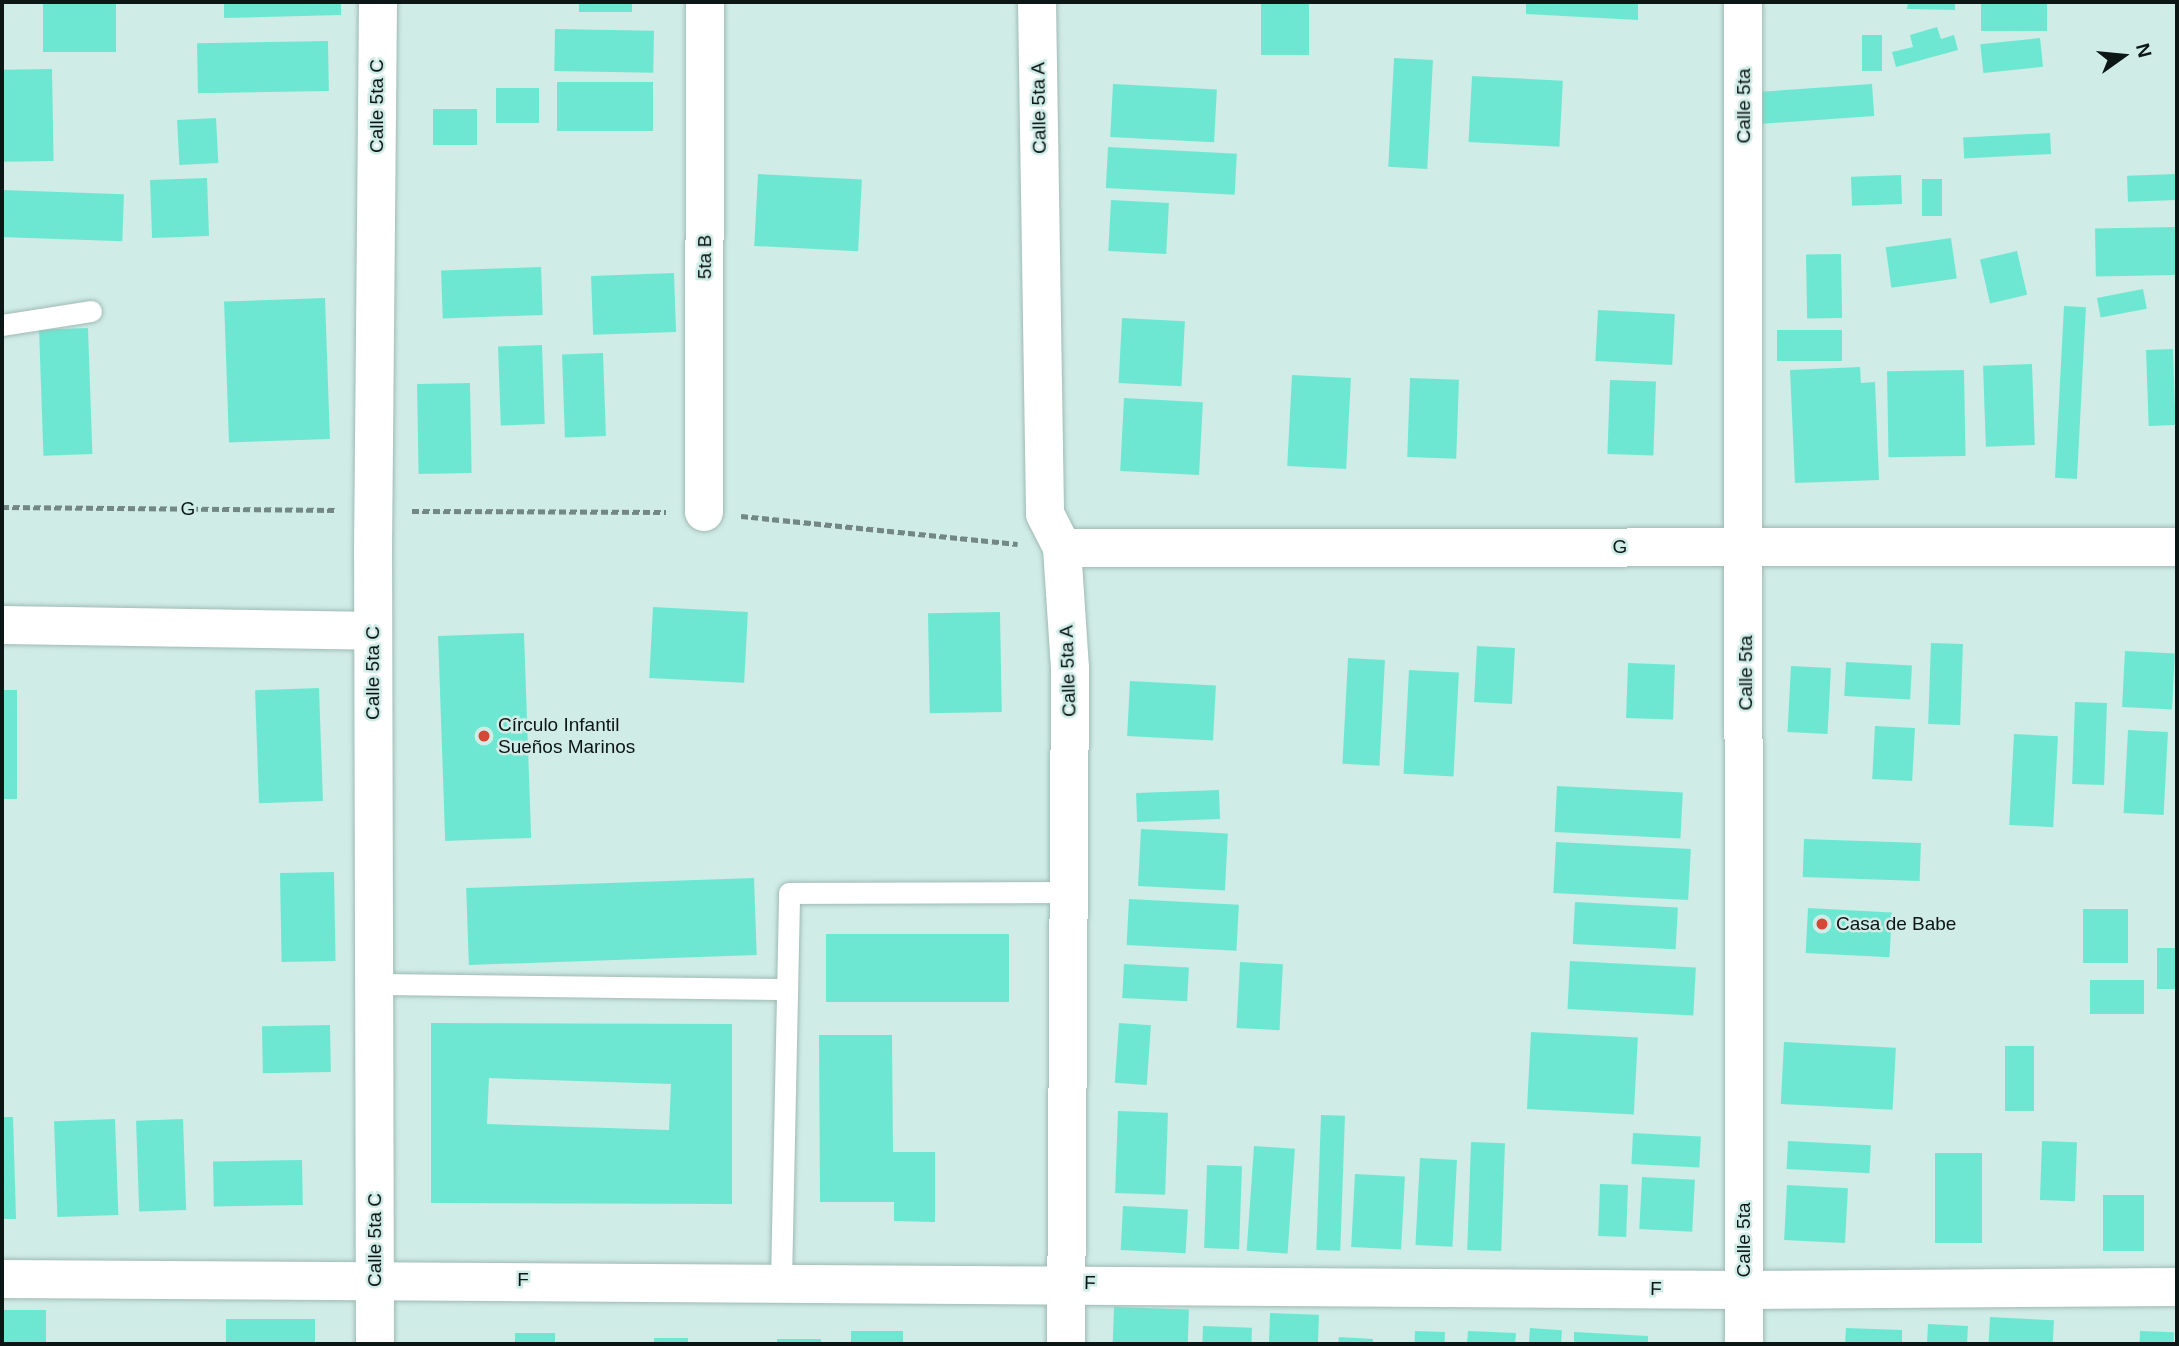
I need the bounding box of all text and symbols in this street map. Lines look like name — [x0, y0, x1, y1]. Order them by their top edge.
north arrow — [2088, 21, 2158, 91]
text: N — [2132, 41, 2156, 60]
street label: Calle 5ta C — [366, 59, 388, 153]
street label: Calle 5ta A — [1027, 61, 1051, 155]
street label: Calle 5ta — [1733, 69, 1755, 143]
street label: 5ta B — [694, 235, 716, 279]
street label: G — [181, 498, 195, 520]
street label: G — [1613, 536, 1627, 558]
street label: Calle 5ta A — [1055, 624, 1081, 718]
street label: Calle 5ta C — [362, 626, 384, 720]
street label: Calle 5ta — [1735, 636, 1757, 710]
place label: Círculo Infantil Sueños Marinos — [498, 714, 635, 758]
marker: Círculo Infantil Sueños Marinos — [476, 728, 492, 744]
place label: Casa de Babe — [1836, 913, 1956, 935]
marker: Casa de Babe — [1814, 916, 1830, 932]
street label: Calle 5ta C — [364, 1193, 386, 1287]
street label: Calle 5ta — [1733, 1203, 1755, 1277]
street label: F — [517, 1269, 529, 1291]
street label: F — [1084, 1272, 1096, 1294]
street label: F — [1650, 1278, 1662, 1300]

